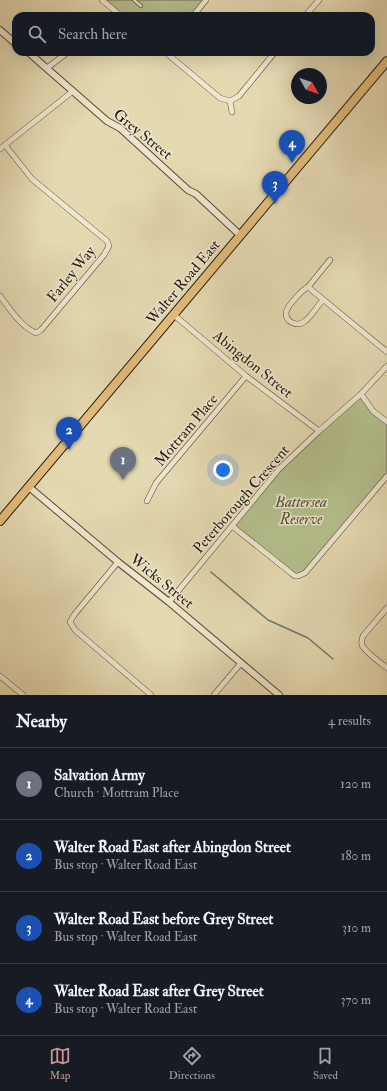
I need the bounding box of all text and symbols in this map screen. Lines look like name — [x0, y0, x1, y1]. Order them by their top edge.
search box — [12, 12, 375, 56]
icon: search — [26, 23, 48, 45]
text: Search here — [58, 25, 127, 44]
north arrow — [291, 68, 327, 104]
street label: Grey Street — [109, 105, 176, 164]
pin: 4 — [279, 130, 305, 163]
pin: 3 — [262, 171, 288, 204]
street label: Walter Road East — [142, 236, 225, 330]
street label: Farley Way — [43, 242, 100, 306]
street label: Abingdon Street — [208, 326, 297, 403]
street label: Mottram Place — [151, 390, 222, 470]
pin: 2 — [56, 417, 82, 450]
street label: Peterborough Crescent — [189, 441, 294, 557]
pin: 1 — [110, 447, 136, 480]
your location — [213, 460, 233, 480]
park label: Battersea Reserve — [274, 493, 327, 529]
street label: Wicks Street — [125, 549, 198, 613]
text: Nearby — [16, 711, 67, 732]
text: 4 results — [328, 713, 371, 729]
text: Salvation Army — [54, 766, 145, 785]
text: 1 — [27, 776, 31, 792]
text: 120 m — [340, 776, 371, 792]
text: Church · Mottram Place — [54, 785, 179, 801]
text: Walter Road East after Abingdon Street — [54, 838, 291, 857]
text: 2 — [26, 848, 32, 864]
text: 180 m — [341, 848, 371, 864]
text: Bus stop · Walter Road East — [54, 857, 197, 873]
text: Walter Road East before Grey Street — [54, 910, 273, 929]
text: 3 — [27, 920, 32, 936]
text: 310 m — [342, 920, 371, 936]
text: Bus stop · Walter Road East — [54, 929, 197, 945]
text: Walter Road East after Grey Street — [54, 982, 264, 1001]
text: 4 — [25, 992, 33, 1008]
text: 370 m — [341, 992, 371, 1008]
text: Bus stop · Walter Road East — [54, 1001, 197, 1017]
tab: Map — [49, 1045, 71, 1082]
tab: Directions — [169, 1045, 215, 1082]
tab: Saved — [313, 1045, 338, 1082]

